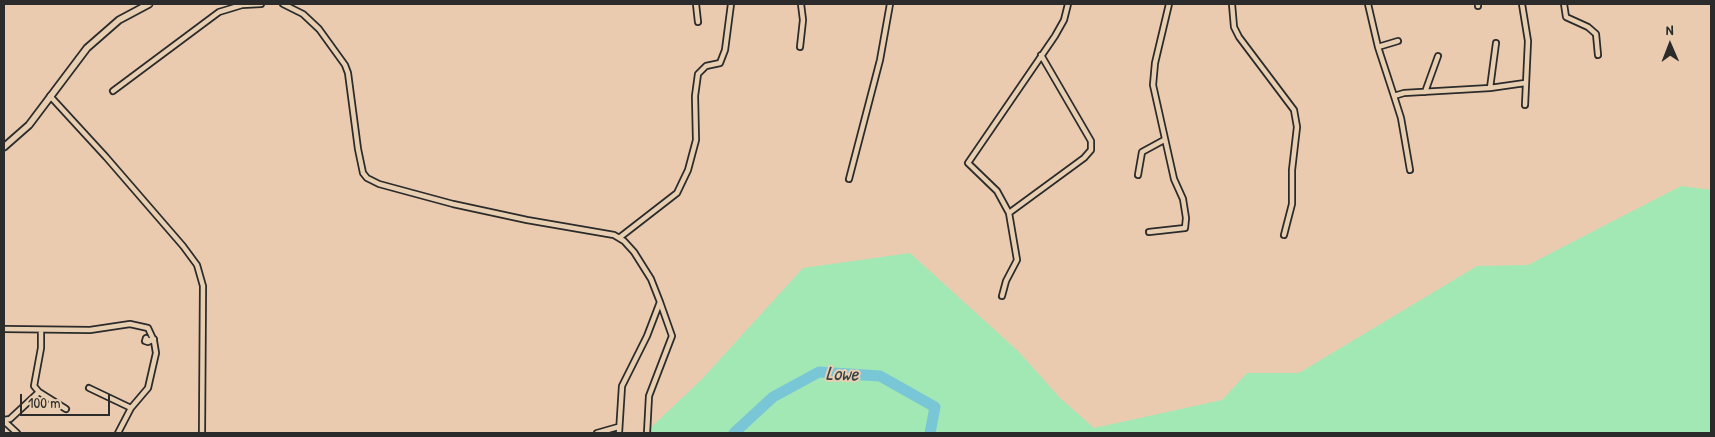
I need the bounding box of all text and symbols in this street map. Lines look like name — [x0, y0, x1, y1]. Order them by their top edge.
north arrow — [1645, 20, 1695, 70]
text: N — [1666, 20, 1674, 39]
water label: Lowe — [825, 362, 859, 388]
scale bar — [22, 384, 112, 416]
text: 100 m — [28, 392, 61, 413]

